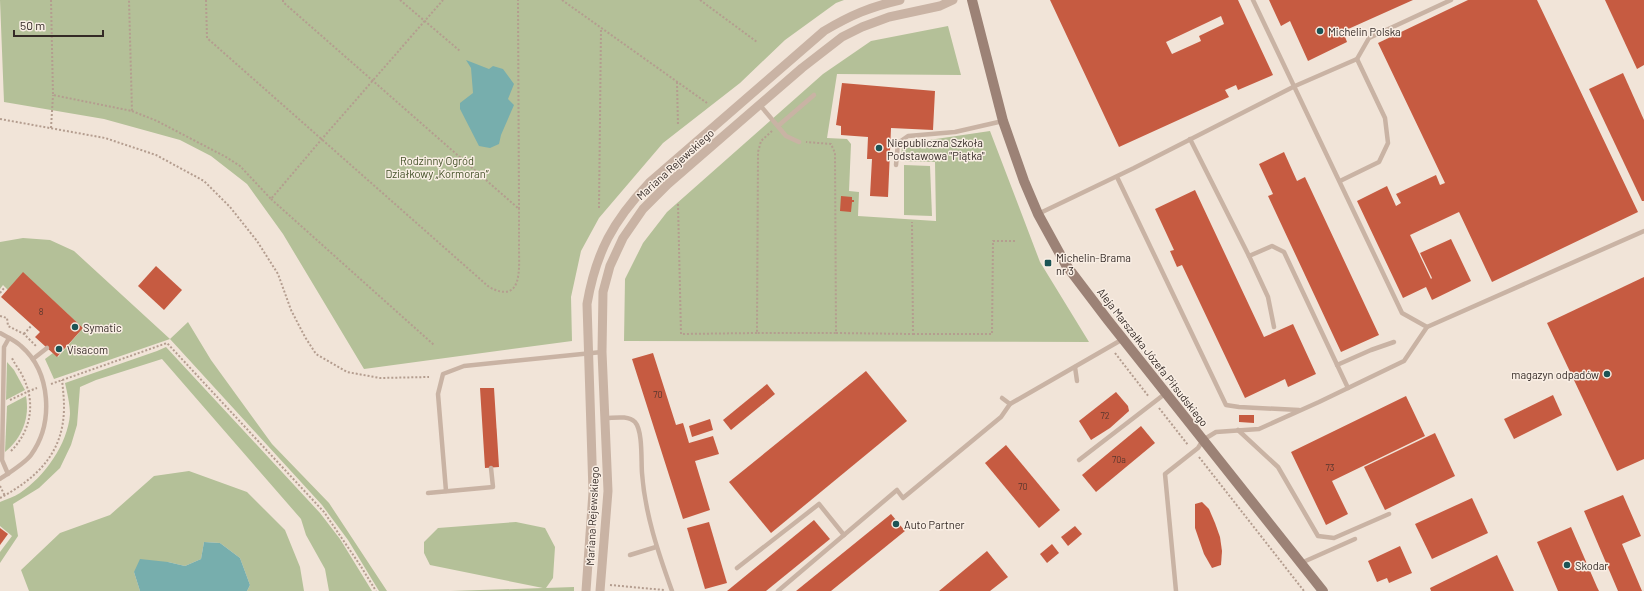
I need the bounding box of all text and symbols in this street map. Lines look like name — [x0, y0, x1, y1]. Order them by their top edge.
scale bar — [14, 12, 103, 38]
text: 50 m — [20, 18, 45, 32]
place label: Michelin Polska — [1328, 25, 1401, 38]
marker: Michelin Polska — [1315, 26, 1325, 36]
street label: Mariana Rejewskiego — [634, 126, 716, 202]
place label: Niepubliczna Szkoła Podstawowa "Piątka" — [887, 136, 985, 162]
marker: Niepubliczna Szkoła Podstawowa "Piątka" — [874, 143, 884, 153]
park label: Rodzinny Ogród Działkowy „Kormoran” — [385, 154, 489, 180]
place label: Michelin-Brama nr 3 — [1056, 251, 1131, 277]
marker: Michelin-Brama nr 3 — [1043, 258, 1053, 268]
street label: Aleja Marszałka Józefa Piłsudskiego — [1095, 285, 1211, 429]
house number: 8 — [39, 306, 44, 317]
place label: Symatic — [83, 321, 122, 334]
marker: Symatic — [70, 322, 80, 332]
place label: Visacom — [67, 343, 108, 356]
marker: Visacom — [54, 344, 64, 354]
place label: magazyn odpadów — [1511, 368, 1599, 381]
marker: magazyn odpadów — [1602, 369, 1612, 379]
house number: 70 — [653, 389, 663, 400]
house number: 72 — [1100, 410, 1110, 421]
house number: 70a — [1112, 454, 1126, 465]
house number: 73 — [1326, 462, 1335, 473]
street label: Mariana Rejewskiego — [583, 466, 601, 566]
house number: 70 — [1018, 481, 1028, 492]
place label: Auto Partner — [904, 518, 965, 531]
marker: Auto Partner — [891, 519, 901, 529]
place label: Skodar — [1575, 559, 1608, 572]
marker: Skodar — [1562, 560, 1572, 570]

